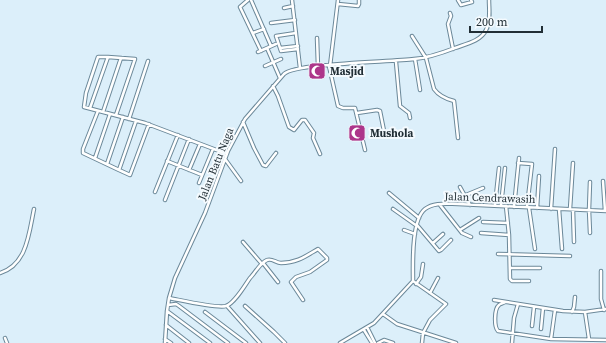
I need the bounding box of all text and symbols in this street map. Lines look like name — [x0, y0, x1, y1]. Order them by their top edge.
scale bar — [470, 8, 542, 34]
text: 200 m — [476, 14, 508, 30]
mosque icon: Masjid — [307, 61, 327, 81]
place label: Masjid — [330, 64, 364, 79]
mosque icon: Mushola — [347, 123, 367, 143]
street label: Jalan Batu Naga — [194, 125, 238, 203]
place label: Mushola — [370, 126, 413, 141]
street label: Jalan Cendrawasih — [443, 189, 536, 207]

